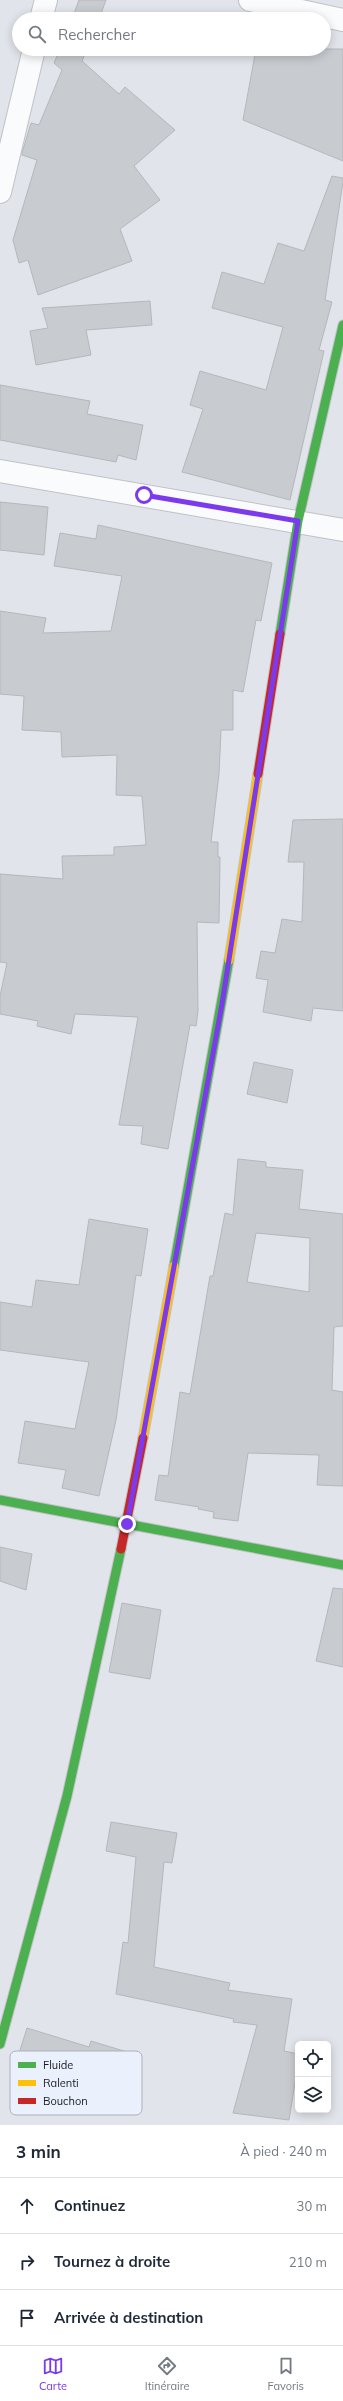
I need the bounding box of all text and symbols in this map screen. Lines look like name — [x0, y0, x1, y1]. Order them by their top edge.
search box — [12, 12, 331, 56]
icon: search — [26, 23, 48, 45]
text: Rechercher — [58, 25, 136, 44]
route start — [135, 486, 153, 504]
route end — [118, 1515, 136, 1533]
map controls — [295, 2041, 331, 2113]
button: locate — [295, 2041, 331, 2077]
legend — [10, 2051, 142, 2115]
text: Fluide — [43, 2058, 73, 2072]
text: Ralenti — [43, 2076, 79, 2090]
button: layers — [295, 2077, 331, 2113]
text: Bouchon — [43, 2094, 88, 2108]
text: 3 min — [16, 2141, 61, 2162]
text: À pied · 240 m — [240, 2143, 327, 2159]
icon: ahead — [16, 2195, 38, 2217]
text: Continuez — [54, 2196, 125, 2215]
text: 30 m — [297, 2198, 327, 2214]
icon: right — [16, 2251, 38, 2273]
text: Tournez à droite — [54, 2252, 170, 2271]
text: 210 m — [289, 2254, 327, 2270]
icon: arrive — [16, 2307, 38, 2329]
text: Arrivée à destination — [54, 2308, 203, 2327]
tab: Carte — [39, 2355, 67, 2393]
tab: Itinéraire — [145, 2355, 190, 2393]
tab: Favoris — [267, 2355, 304, 2393]

